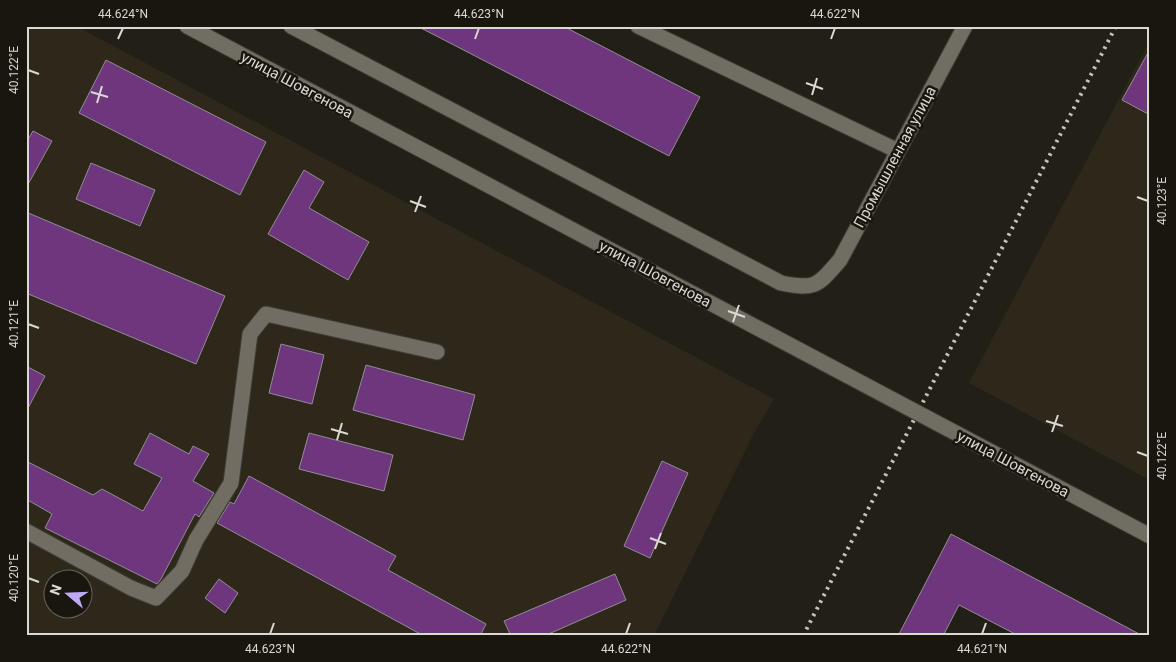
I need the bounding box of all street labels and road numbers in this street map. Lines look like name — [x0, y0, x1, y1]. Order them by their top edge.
street label: улица Шовгенова — [238, 48, 356, 122]
street label: Промышленная улица — [850, 83, 940, 231]
street label: улица Шовгенова — [596, 237, 714, 311]
street label: улица Шовгенова — [954, 427, 1072, 501]

